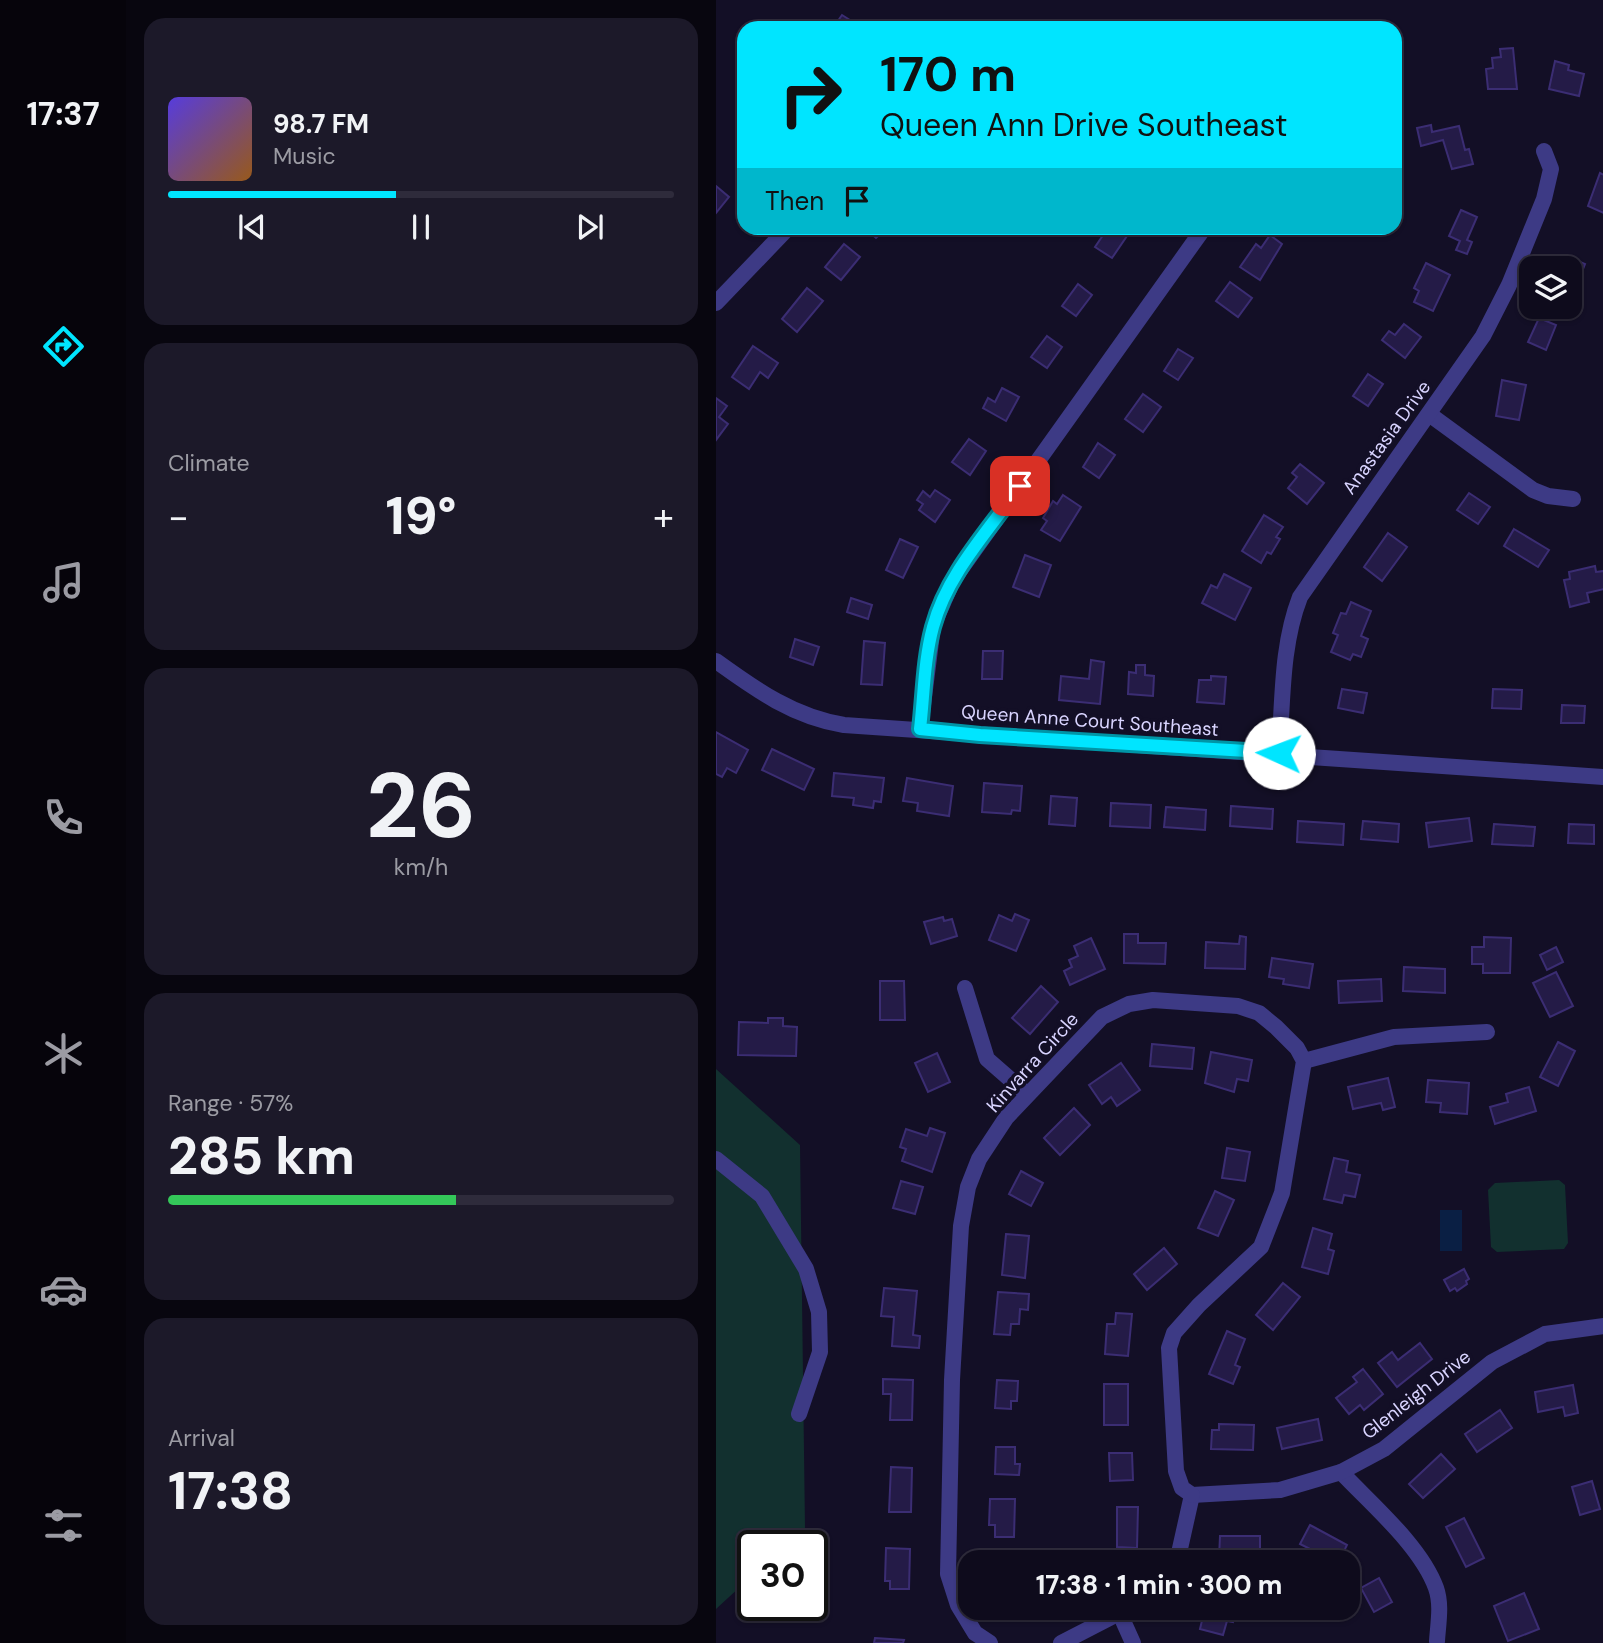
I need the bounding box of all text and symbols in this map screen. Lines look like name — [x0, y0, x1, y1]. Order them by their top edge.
text: 170 m — [880, 42, 1016, 106]
icon: right — [765, 49, 856, 140]
text: 17:37 — [26, 93, 100, 135]
text: Queen Ann Drive Southeast — [880, 104, 1287, 146]
text: 98.7 FM — [273, 107, 369, 141]
text: Music — [273, 141, 336, 171]
icon: arrive — [838, 182, 876, 220]
text: Then — [765, 184, 824, 218]
icon: previous — [233, 208, 271, 246]
icon: pause — [402, 208, 440, 246]
icon: next — [571, 208, 609, 246]
map controls — [1519, 256, 1582, 319]
button: layers — [1519, 256, 1582, 319]
icon: directions — [39, 322, 88, 371]
street label: Anastasia Drive — [1337, 375, 1436, 499]
text: Climate — [168, 448, 250, 478]
pin — [990, 456, 1050, 516]
icon: arrive — [1001, 467, 1039, 505]
text: 19° — [385, 482, 457, 550]
text: − — [168, 492, 189, 542]
text: + — [653, 492, 674, 542]
icon: music — [39, 558, 88, 607]
street label: Queen Anne Court Southeast — [960, 699, 1220, 742]
position arrow — [1242, 716, 1316, 790]
text: 26 — [366, 747, 476, 865]
icon: phone — [39, 793, 88, 842]
text: km/h — [394, 852, 448, 882]
street label: Kinvarra Circle — [981, 1007, 1084, 1118]
icon: climate — [39, 1029, 88, 1078]
text: Range · 57% — [168, 1088, 293, 1118]
text: 285 km — [168, 1122, 355, 1190]
icon: car — [39, 1265, 88, 1314]
street label: Glenleigh Drive — [1357, 1344, 1476, 1445]
text: Arrival — [168, 1423, 235, 1453]
text: 17:38 — [168, 1457, 293, 1525]
icon: filters — [39, 1501, 88, 1550]
speed limit sign: 30 — [737, 1530, 828, 1621]
text: 17:38 · 1 min · 300 m — [1036, 1568, 1282, 1602]

